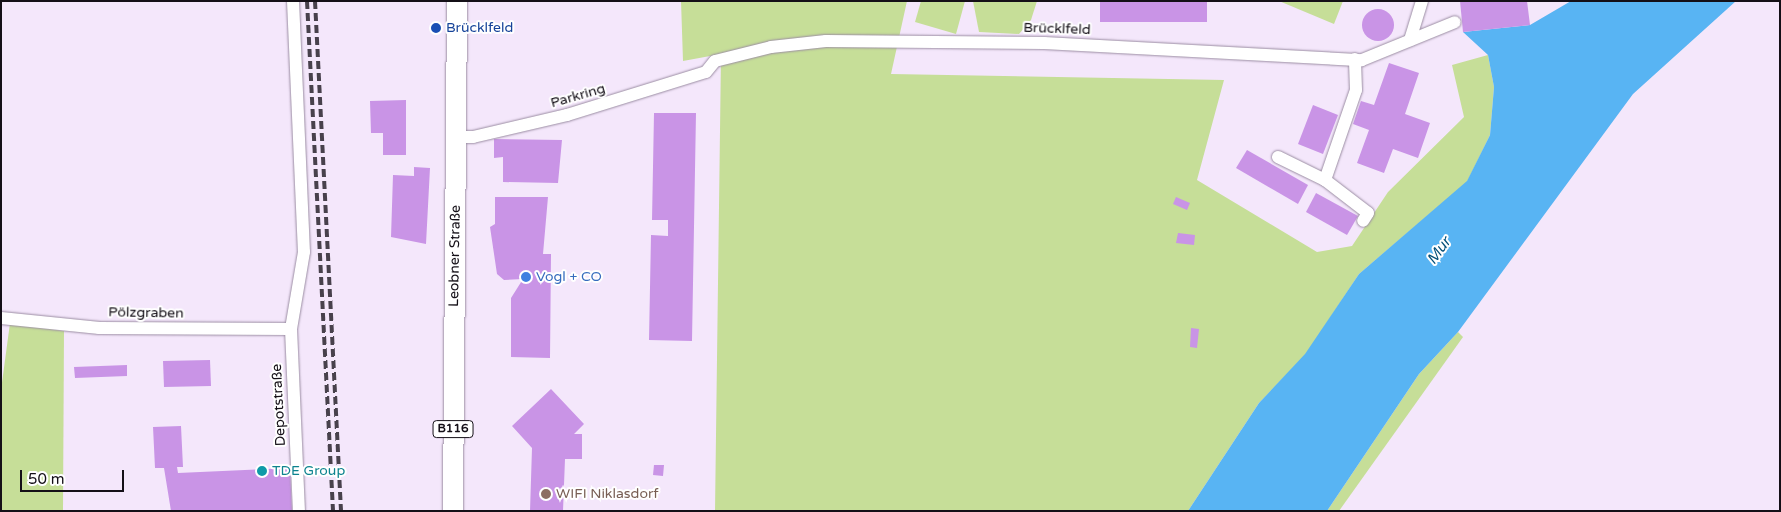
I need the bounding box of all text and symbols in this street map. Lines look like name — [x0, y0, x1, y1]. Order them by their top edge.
street label: Brücklfeld — [1023, 19, 1091, 39]
place label: Brücklfeld — [446, 20, 513, 36]
marker: Brücklfeld — [430, 22, 442, 34]
street label: Parkring — [549, 80, 607, 112]
street label: Leobner Straße — [446, 205, 464, 307]
water label: Mur — [1423, 234, 1455, 268]
place label: Vogl + CO — [536, 269, 602, 285]
marker: Vogl + CO — [520, 271, 532, 283]
street label: Pölzgraben — [108, 304, 184, 322]
street label: Depotstraße — [268, 363, 290, 447]
road number: B116 — [432, 419, 474, 438]
scale bar — [22, 460, 126, 492]
place label: TDE Group — [272, 463, 345, 479]
marker: TDE Group — [256, 465, 268, 477]
text: 50 m — [28, 470, 65, 488]
place label: WIFI Niklasdorf — [556, 486, 659, 502]
marker: WIFI Niklasdorf — [540, 488, 552, 500]

